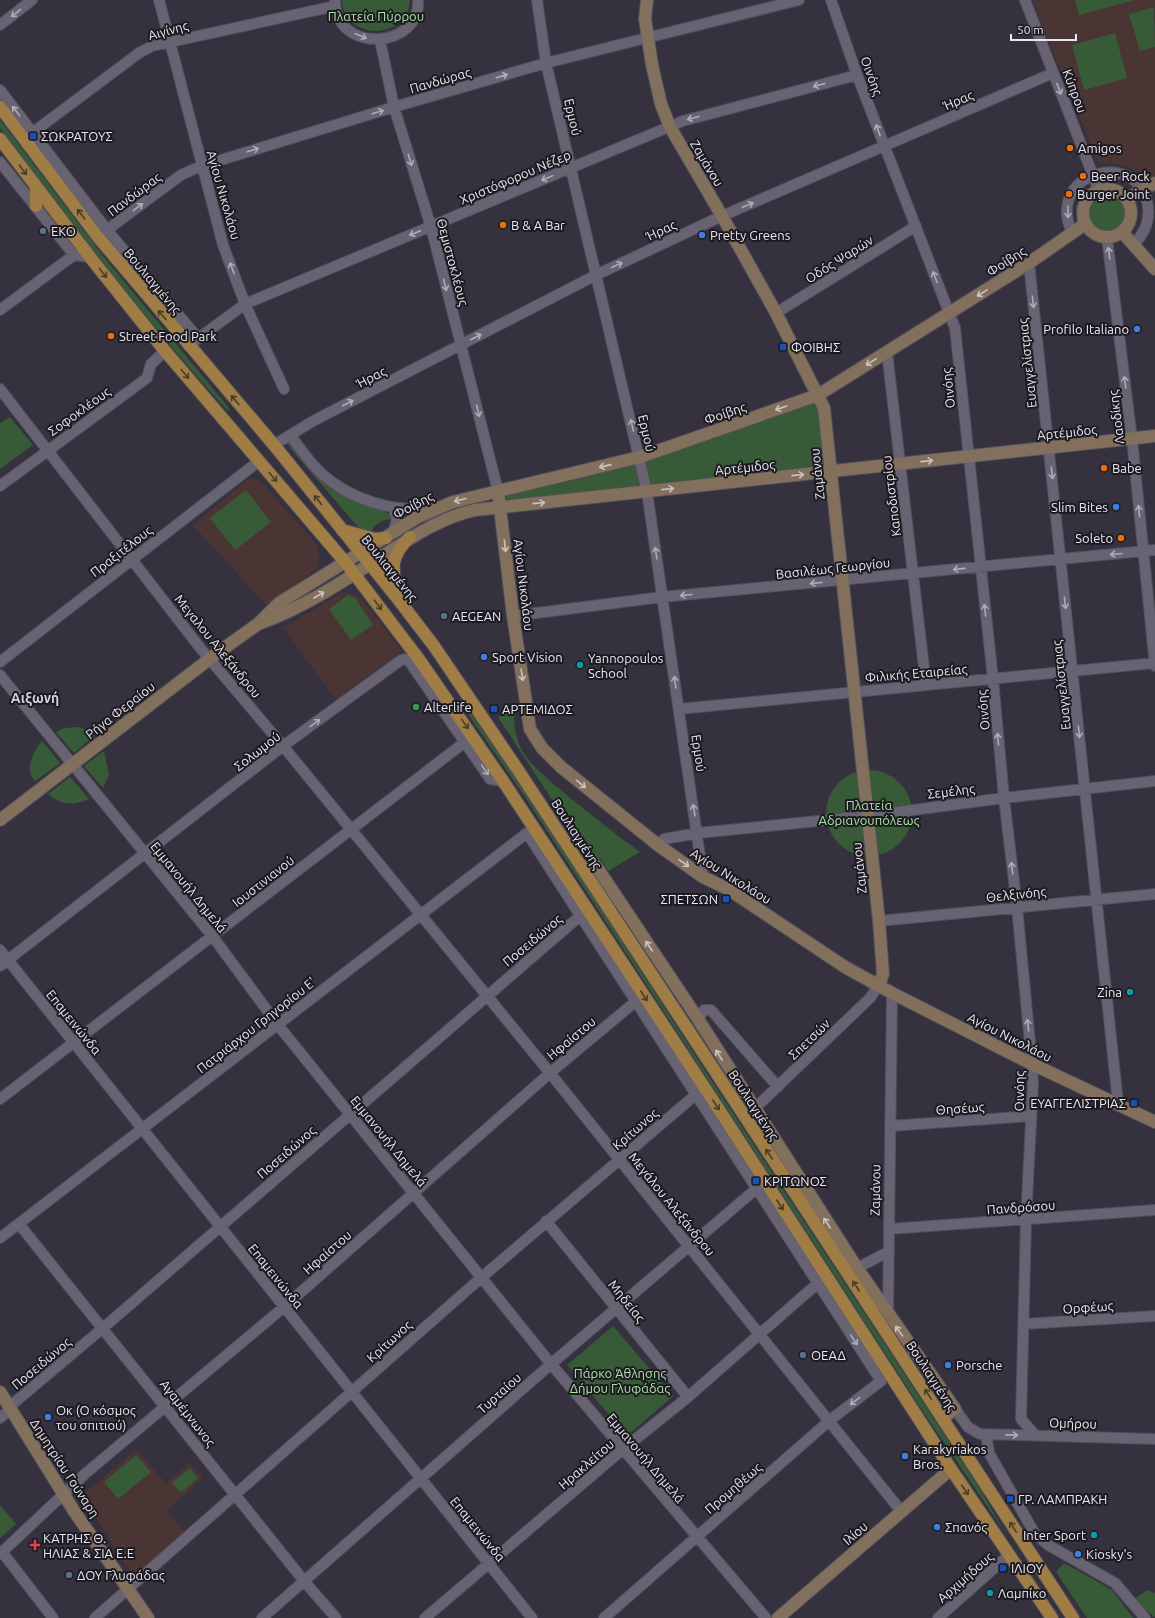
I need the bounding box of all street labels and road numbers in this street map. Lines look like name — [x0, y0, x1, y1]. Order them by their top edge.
street label: Αιγίνης — [146, 18, 190, 43]
street label: Οινόης — [858, 55, 886, 98]
street label: Πανδώρας — [408, 65, 473, 96]
street label: Κύπρου — [1060, 67, 1090, 115]
street label: Ήρας — [940, 87, 976, 114]
street label: Ερμού — [562, 97, 584, 137]
street label: Ζαμάνου — [688, 137, 726, 189]
street label: Χριστόφορου Νέζερ — [457, 147, 573, 208]
street label: Αγίου Νικολάου — [205, 149, 243, 241]
street label: Πανδώρας — [105, 169, 164, 219]
street label: Θεμιστοκλέους — [434, 217, 471, 308]
street label: Ήρας — [643, 217, 679, 244]
street label: Οδóς Ψαρών — [803, 232, 877, 286]
street label: Φοίβης — [984, 243, 1029, 280]
street label: Βουλιαγμένης — [121, 246, 184, 317]
street label: Ευαγγελίστριας — [1015, 317, 1040, 409]
street label: Ήρας — [353, 364, 389, 392]
street label: Οινόης — [939, 367, 958, 409]
street label: Σοφοκλέους — [45, 384, 113, 439]
street label: Λαοδίκης — [1106, 389, 1127, 445]
street label: Φοίβης — [702, 399, 748, 428]
street label: Ερμού — [636, 413, 658, 453]
street label: Αρτέμιδος — [1036, 422, 1098, 443]
street label: Ζαμάνου — [807, 448, 827, 500]
street label: Καποδιστρίου — [879, 455, 903, 537]
street label: Αρτέμιδος — [714, 457, 776, 478]
street label: Φοίβης — [391, 489, 436, 522]
street label: Πραξιτέλους — [87, 523, 155, 580]
street label: Βουλιαγμένης — [358, 532, 421, 604]
street label: Αγίου Νικολάου — [511, 538, 537, 632]
street label: Βασιλέως Γεωργίου — [775, 555, 891, 582]
street label: Μεγαλου Αλεξάνδρου — [171, 592, 264, 701]
street label: Ευαγγελίστριας — [1049, 639, 1074, 731]
street label: Φιλικής Εταιρείας — [864, 662, 968, 685]
street label: Ρήγα Φεραίου — [83, 679, 157, 741]
street label: Οινόης — [974, 689, 993, 731]
street label: Σολωμού — [231, 729, 283, 773]
street label: Ερμού — [689, 733, 709, 773]
street label: Σεμέλης — [926, 781, 976, 802]
street label: Βουλιαγμένης — [548, 796, 605, 872]
street label: Εμμανουήλ Δημελά — [148, 839, 230, 935]
street label: Ζαμάνου — [849, 842, 869, 894]
street label: Αγίου Νικολάου — [688, 846, 774, 906]
street label: Ιουστινιανού — [229, 853, 297, 909]
street label: Θελξινόης — [985, 884, 1047, 905]
street label: Ποσειδώνος — [500, 911, 565, 969]
street label: Πατριάρχου Γρηγορίου E' — [194, 974, 318, 1076]
street label: Επαμεινώνδα — [44, 987, 104, 1057]
street label: Αγίου Νικολάου — [966, 1010, 1054, 1064]
street label: Ηφαίστου — [544, 1014, 598, 1062]
street label: Σπετσών — [785, 1015, 833, 1062]
street label: Βουλιαγμένης — [725, 1067, 782, 1143]
street label: Οινόης — [1012, 1070, 1027, 1111]
street label: Εμμανουήλ Δημελά — [348, 1093, 430, 1189]
street label: Θησέως — [935, 1099, 985, 1118]
street label: Κρίτωνος — [610, 1106, 661, 1153]
street label: Ποσειδώνος — [254, 1123, 319, 1182]
street label: Μεγάλου Αλεξάνδρου — [625, 1150, 718, 1259]
street label: Ζαμάνου — [868, 1164, 882, 1216]
street label: Πανδρόσου — [986, 1198, 1056, 1216]
street label: Ηφαίστου — [300, 1227, 354, 1277]
street label: Επαμεινώνδα — [246, 1241, 306, 1311]
street label: Μηδείας — [605, 1277, 648, 1325]
street label: Ορφέως — [1062, 1298, 1114, 1317]
street label: Κρίτωνος — [364, 1317, 415, 1365]
street label: Ποσειδώνος — [9, 1334, 74, 1392]
street label: Βουλιαγμένης — [903, 1338, 960, 1414]
street label: Τυρταίου — [474, 1370, 524, 1416]
street label: Αγαμέμνωνος — [157, 1377, 218, 1450]
street label: Εμμανουήλ Δημελά — [605, 1410, 688, 1506]
street label: Ομήρου — [1049, 1415, 1097, 1431]
street label: Δημητρίου Γούναρη — [28, 1416, 102, 1520]
street label: Ηρακλείτου — [556, 1436, 616, 1492]
street label: Προμηθέως — [702, 1460, 765, 1517]
street label: Επαμεινώνδα — [448, 1494, 508, 1564]
street label: Ιλίου — [840, 1518, 870, 1548]
street label: Αρχιμήδους — [934, 1549, 996, 1606]

